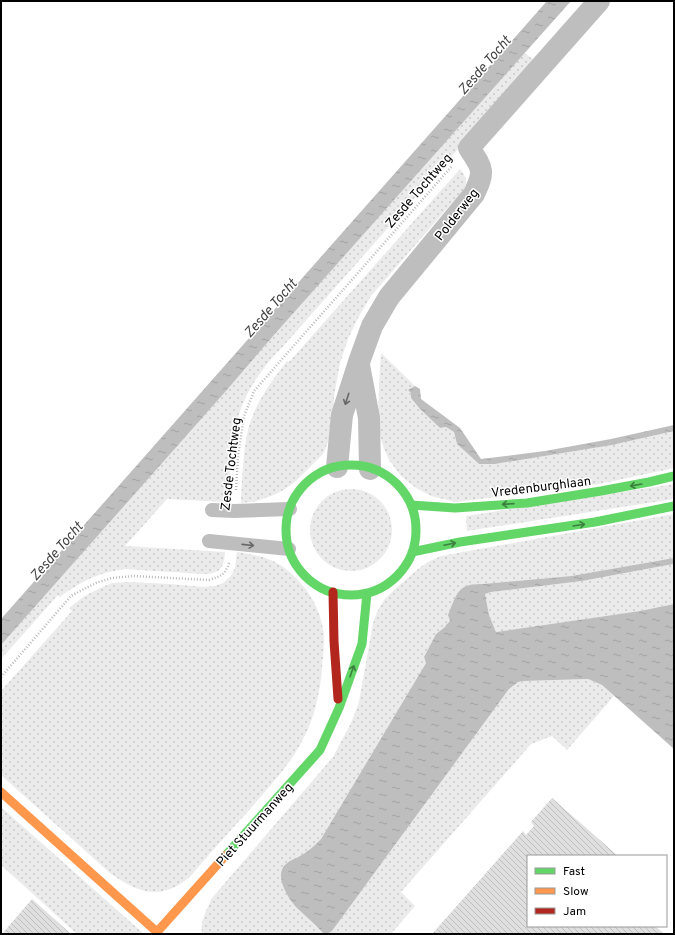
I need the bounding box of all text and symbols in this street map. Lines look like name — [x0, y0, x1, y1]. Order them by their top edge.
water label: Zesde Tocht — [455, 32, 516, 99]
street label: Zesde Tochtweg — [383, 151, 456, 232]
street label: Polderweg — [432, 186, 483, 245]
water label: Zesde Tocht — [241, 275, 302, 342]
one-way arrow — [343, 392, 350, 405]
street label: Zesde Tochtweg — [218, 417, 246, 512]
street label: Vredenburghlaan — [490, 474, 592, 502]
one-way arrow — [630, 481, 643, 489]
one-way arrow — [502, 501, 515, 508]
water label: Zesde Tocht — [27, 518, 88, 585]
one-way arrow — [572, 521, 585, 529]
one-way arrow — [444, 540, 457, 548]
one-way arrow — [241, 541, 254, 549]
one-way arrow — [349, 665, 356, 678]
street label: Piet Stuurmanweg — [214, 780, 297, 871]
legend — [527, 855, 667, 927]
text: Fast — [563, 864, 585, 880]
text: Slow — [563, 884, 589, 900]
text: Jam — [563, 904, 586, 920]

